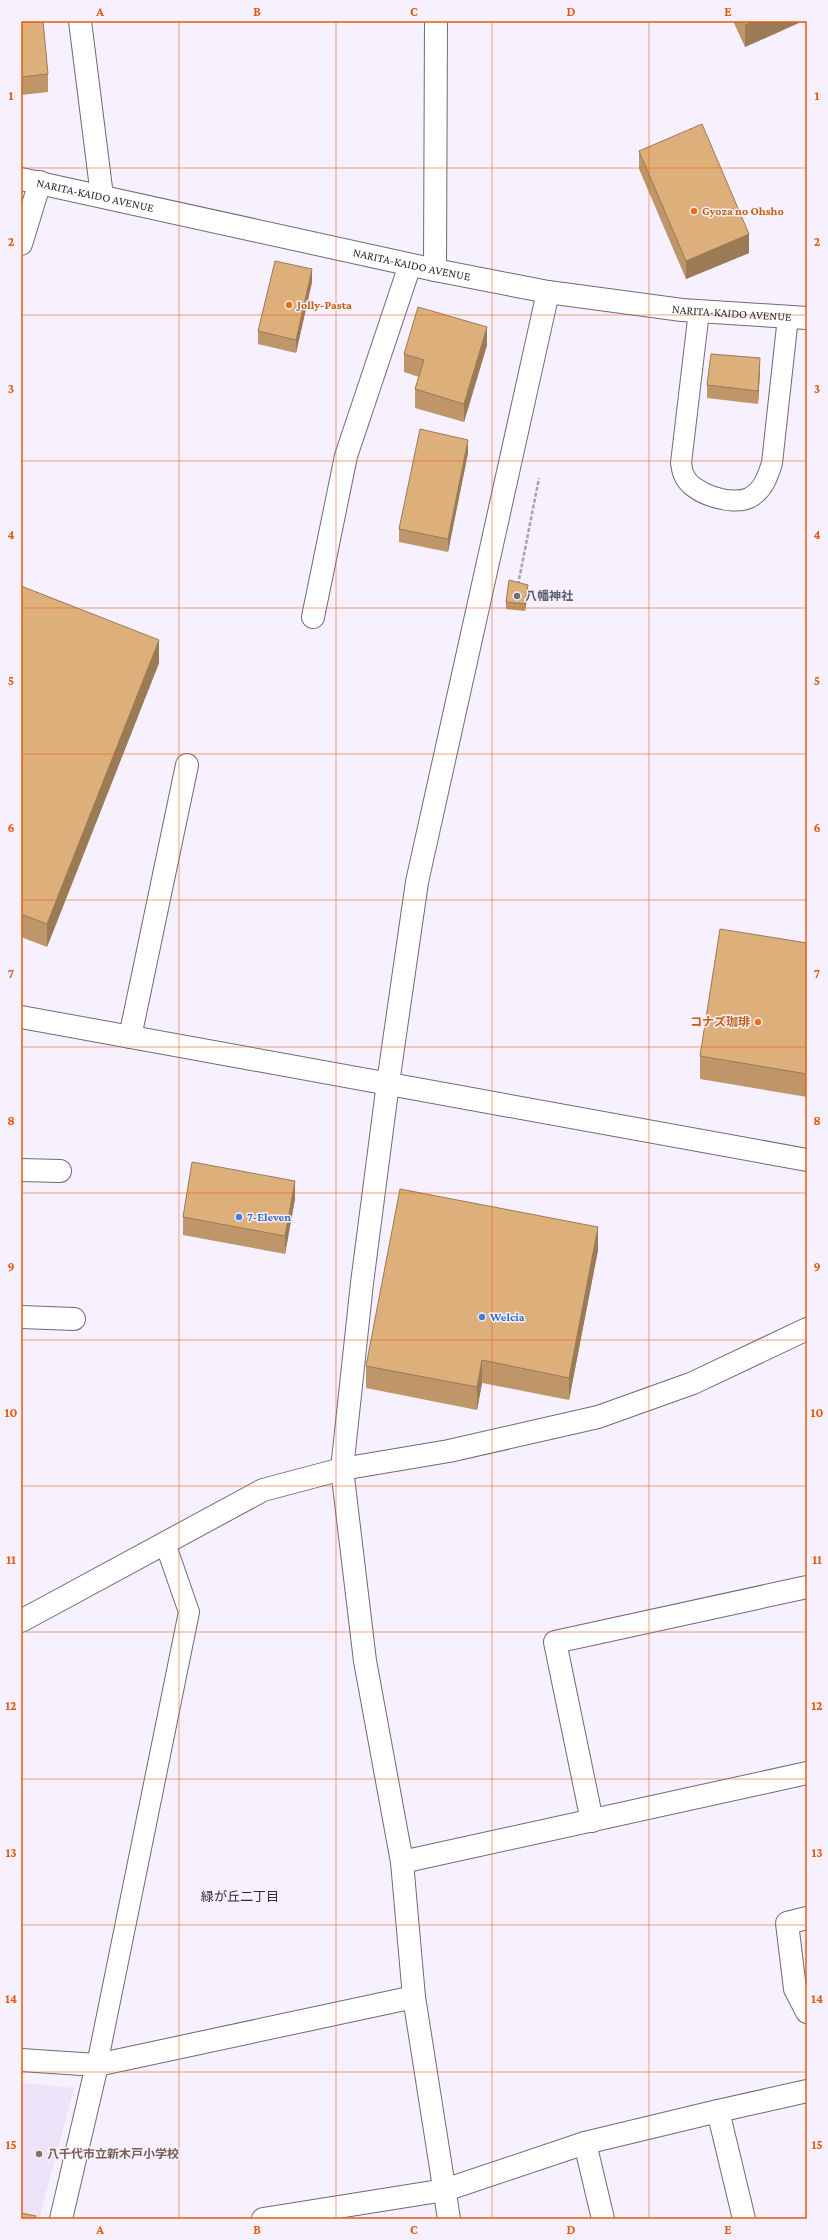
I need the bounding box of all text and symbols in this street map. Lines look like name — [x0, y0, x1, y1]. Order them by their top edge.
text: A — [95, 4, 104, 19]
text: B — [253, 4, 261, 19]
text: C — [410, 4, 418, 19]
text: D — [567, 4, 576, 19]
text: E — [724, 4, 732, 19]
text: 1 — [9, 88, 14, 103]
text: 1 — [815, 88, 820, 103]
street label: NARITA-KAIDO AVENUE — [35, 176, 156, 215]
place label: Gyoza no Ohsho — [702, 204, 784, 218]
marker: Gyoza no Ohsho — [689, 206, 699, 216]
text: 2 — [8, 234, 15, 249]
text: 2 — [814, 234, 821, 249]
street label: NARITA-KAIDO AVENUE — [352, 245, 472, 284]
place label: Jolly-Pasta — [295, 298, 352, 312]
marker: Jolly-Pasta — [284, 300, 294, 310]
street label: NARITA-KAIDO AVENUE — [671, 302, 792, 324]
text: 3 — [8, 381, 14, 396]
text: 3 — [814, 381, 820, 396]
text: 4 — [7, 527, 15, 542]
text: 4 — [813, 527, 821, 542]
place label: 八幡神社 — [525, 589, 573, 603]
marker: 八幡神社 — [512, 591, 522, 601]
text: 5 — [8, 673, 14, 688]
text: 5 — [814, 673, 820, 688]
text: 6 — [7, 820, 15, 835]
text: 6 — [813, 820, 821, 835]
text: 7 — [8, 966, 14, 981]
text: 7 — [814, 966, 820, 981]
place label: コナズ珈琲 — [690, 1015, 750, 1029]
marker: コナズ珈琲 — [753, 1017, 763, 1027]
text: 8 — [7, 1113, 15, 1128]
text: 8 — [813, 1113, 821, 1128]
place label: 7-Eleven — [247, 1210, 291, 1224]
marker: 7-Eleven — [234, 1212, 244, 1222]
text: 9 — [7, 1259, 15, 1274]
text: 9 — [813, 1259, 821, 1274]
place label: Welcia — [489, 1310, 525, 1324]
marker: Welcia — [477, 1312, 487, 1322]
text: 10 — [5, 1405, 17, 1420]
text: 10 — [811, 1405, 823, 1420]
text: 11 — [6, 1552, 16, 1567]
text: 11 — [812, 1552, 822, 1567]
text: 12 — [5, 1698, 17, 1713]
text: 12 — [811, 1698, 823, 1713]
text: 13 — [5, 1845, 17, 1860]
text: 13 — [811, 1845, 823, 1860]
district label: 緑が丘二丁目 — [201, 1889, 279, 1904]
text: 14 — [5, 1991, 17, 2006]
text: 14 — [811, 1991, 823, 2006]
text: 15 — [5, 2137, 17, 2152]
text: 15 — [811, 2137, 823, 2152]
place label: 八千代市立新木戸小学校 — [47, 2147, 179, 2161]
marker: 八千代市立新木戸小学校 — [34, 2149, 44, 2159]
text: A — [95, 2222, 104, 2237]
text: B — [253, 2222, 261, 2237]
text: C — [410, 2222, 418, 2237]
text: D — [567, 2222, 576, 2237]
text: E — [724, 2222, 732, 2237]

